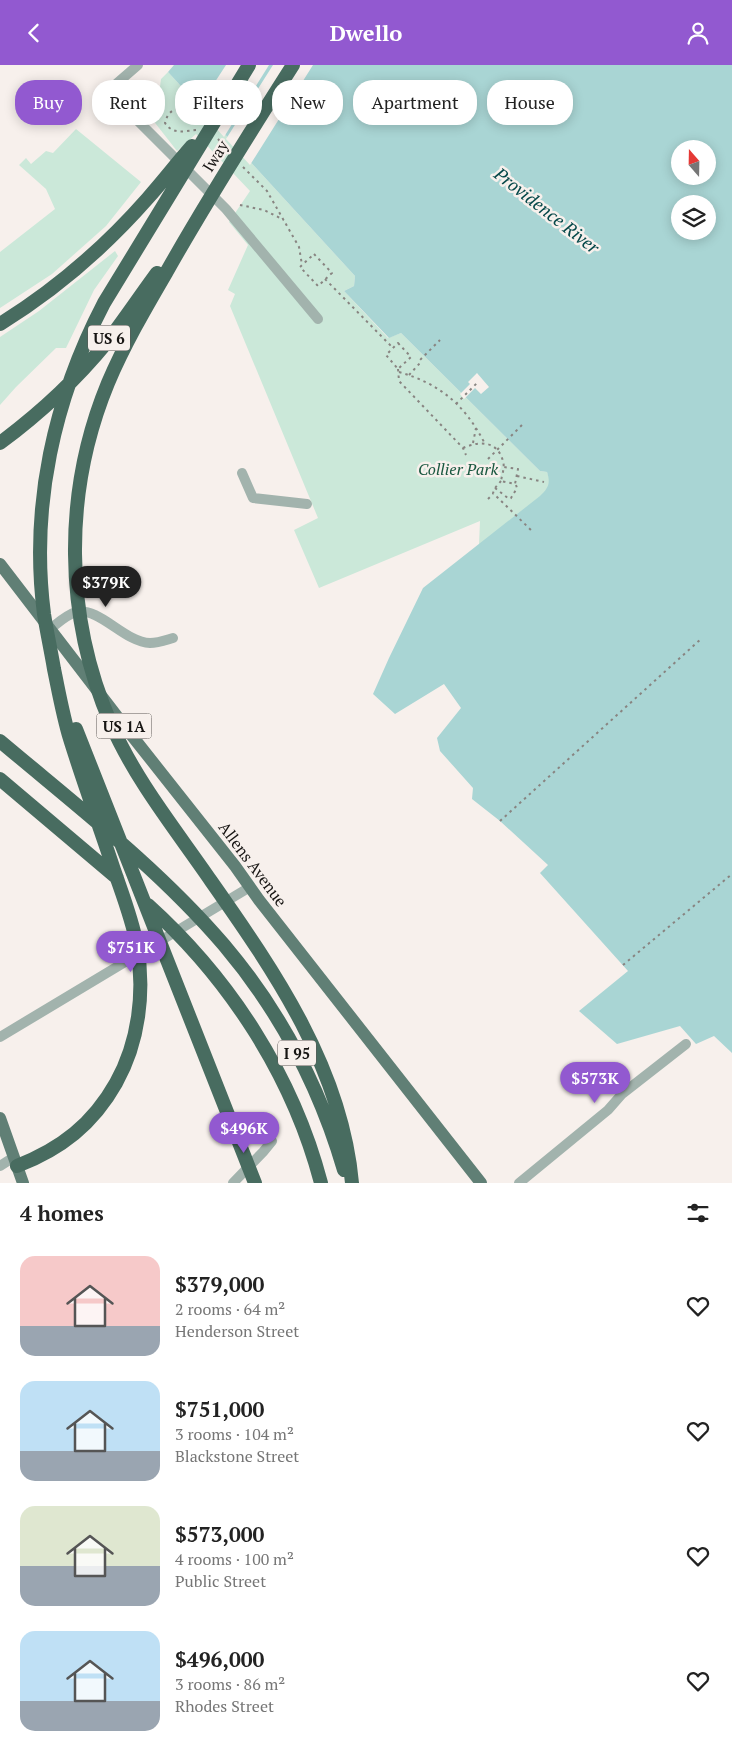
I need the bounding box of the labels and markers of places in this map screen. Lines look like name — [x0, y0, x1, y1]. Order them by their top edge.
pin: $379K — [71, 565, 141, 608]
pin: $751K — [96, 931, 166, 973]
pin: $573K — [560, 1061, 630, 1104]
pin: $496K — [209, 1111, 279, 1154]

